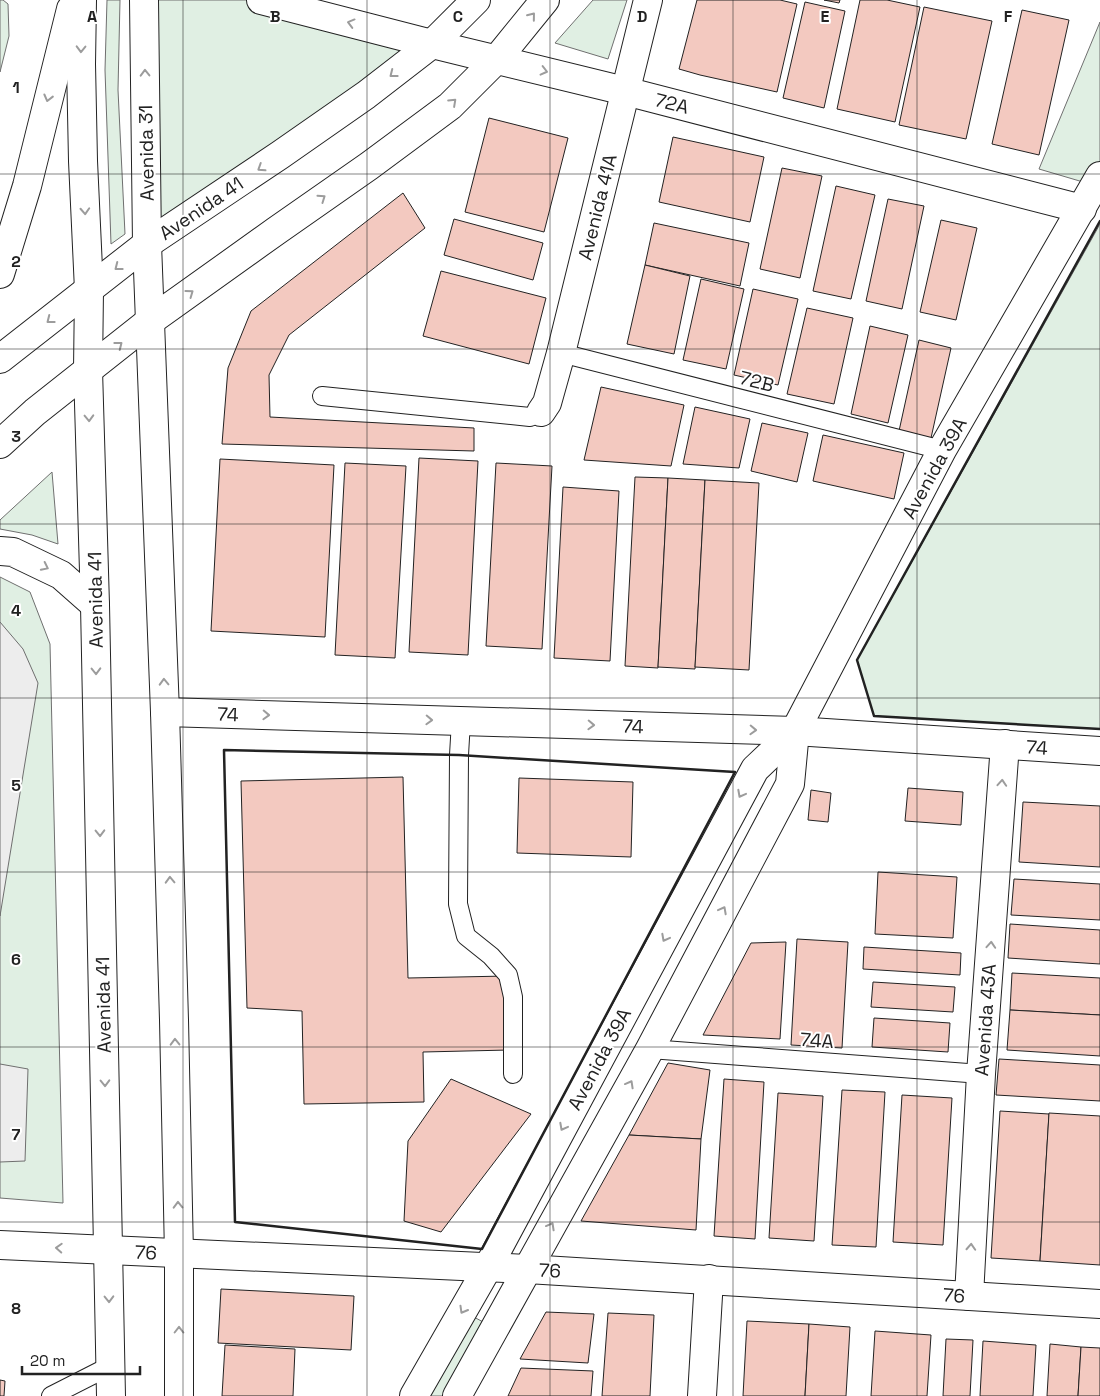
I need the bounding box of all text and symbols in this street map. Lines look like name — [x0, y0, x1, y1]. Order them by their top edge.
text: A — [87, 6, 97, 27]
text: B — [270, 6, 280, 27]
text: C — [453, 6, 463, 27]
text: D — [637, 6, 647, 27]
text: E — [821, 6, 830, 27]
text: F — [1004, 6, 1013, 27]
one-way arrow — [526, 13, 534, 22]
one-way arrow — [347, 19, 355, 29]
one-way arrow — [76, 45, 86, 53]
one-way arrow — [540, 65, 549, 76]
one-way arrow — [140, 69, 150, 76]
one-way arrow — [390, 69, 399, 77]
text: 1 — [12, 77, 20, 98]
street label: 72A — [652, 87, 691, 120]
one-way arrow — [44, 94, 54, 102]
one-way arrow — [447, 99, 456, 108]
street label: Avenida 31 — [133, 105, 160, 201]
street label: Avenida 41A — [572, 151, 623, 263]
one-way arrow — [257, 162, 266, 171]
street label: Avenida 41 — [154, 171, 248, 246]
one-way arrow — [316, 195, 326, 204]
one-way arrow — [80, 208, 90, 215]
text: 2 — [11, 251, 21, 272]
one-way arrow — [114, 261, 124, 270]
one-way arrow — [184, 290, 194, 299]
one-way arrow — [47, 314, 56, 322]
one-way arrow — [113, 343, 122, 351]
street label: 72B — [737, 365, 777, 398]
street label: Avenida 39A — [896, 413, 973, 523]
one-way arrow — [84, 414, 95, 422]
text: 3 — [11, 426, 21, 447]
street label: Avenida 41 — [82, 552, 109, 648]
one-way arrow — [40, 561, 49, 571]
text: 4 — [11, 600, 21, 621]
one-way arrow — [91, 668, 101, 675]
one-way arrow — [159, 678, 169, 686]
street label: 74 — [217, 702, 239, 727]
one-way arrow — [262, 709, 270, 720]
one-way arrow — [425, 714, 433, 725]
street label: 74 — [622, 714, 644, 739]
one-way arrow — [587, 719, 595, 730]
one-way arrow — [750, 724, 758, 735]
street label: 74 — [1025, 734, 1049, 761]
text: 5 — [11, 775, 21, 796]
one-way arrow — [997, 779, 1008, 787]
one-way arrow — [737, 789, 747, 798]
one-way arrow — [94, 830, 105, 838]
one-way arrow — [165, 876, 175, 884]
one-way arrow — [717, 907, 727, 916]
one-way arrow — [661, 932, 671, 941]
one-way arrow — [985, 941, 996, 949]
text: 6 — [11, 949, 21, 970]
street label: Avenida 41 — [90, 957, 117, 1053]
street label: Avenida 43A — [969, 963, 1002, 1077]
street label: Avenida 39A — [562, 1004, 637, 1115]
street label: 74A — [799, 1027, 835, 1054]
one-way arrow — [169, 1038, 180, 1046]
one-way arrow — [100, 1080, 110, 1088]
one-way arrow — [624, 1081, 634, 1090]
one-way arrow — [559, 1122, 569, 1131]
text: 7 — [12, 1124, 21, 1145]
one-way arrow — [173, 1201, 183, 1208]
one-way arrow — [545, 1223, 555, 1232]
street label: 76 — [134, 1239, 158, 1266]
one-way arrow — [55, 1242, 63, 1253]
one-way arrow — [966, 1243, 977, 1251]
street label: 76 — [538, 1257, 562, 1284]
street label: 76 — [942, 1282, 966, 1309]
one-way arrow — [104, 1295, 114, 1303]
text: 8 — [11, 1298, 21, 1319]
one-way arrow — [460, 1304, 470, 1313]
one-way arrow — [174, 1326, 184, 1334]
scale bar — [22, 1344, 140, 1376]
text: 20 m — [30, 1351, 65, 1370]

